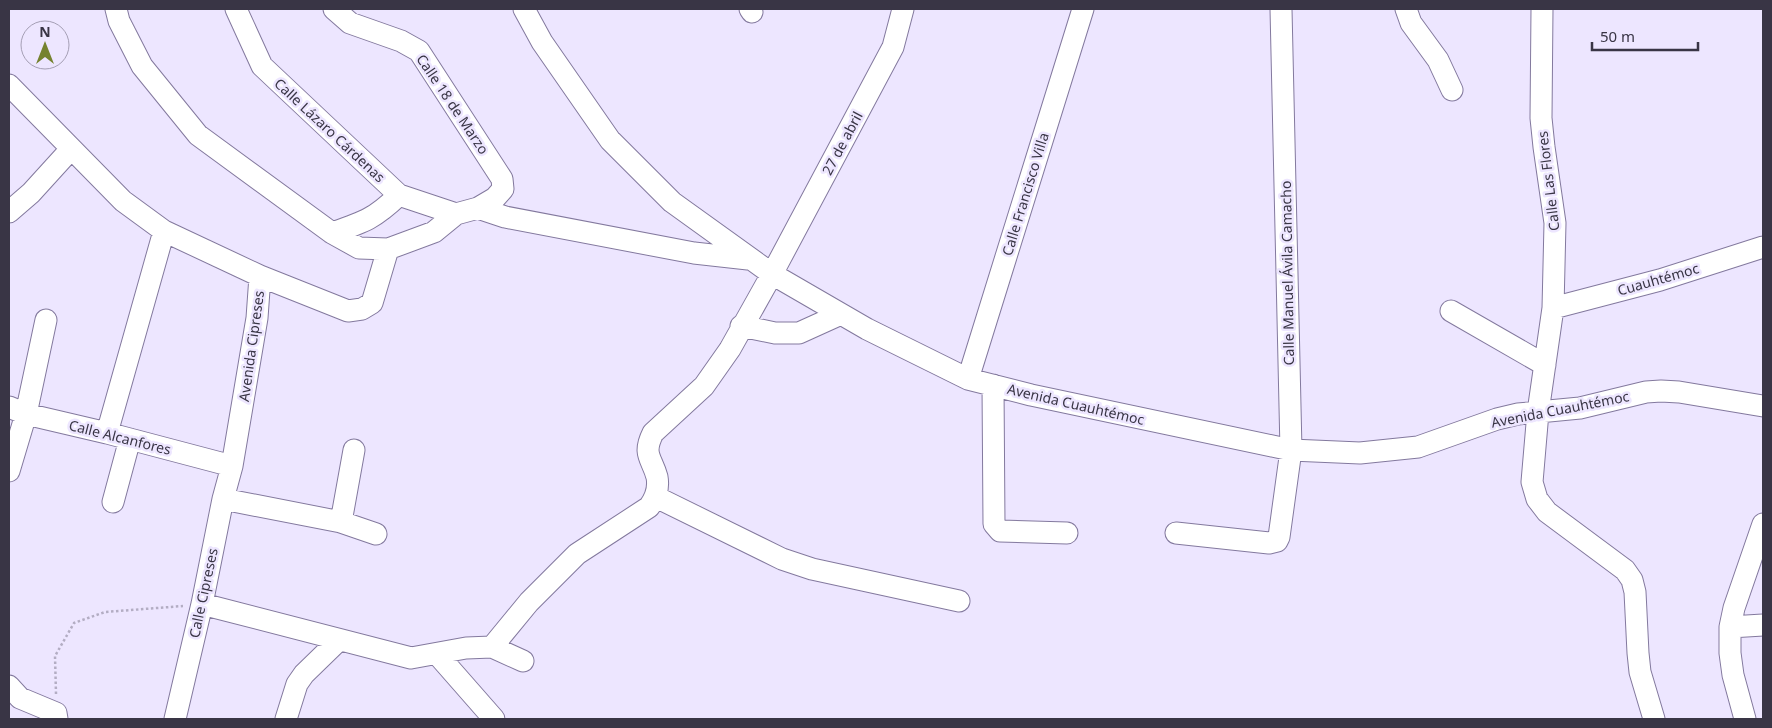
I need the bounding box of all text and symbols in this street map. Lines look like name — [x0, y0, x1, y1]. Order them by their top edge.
north arrow — [20, 20, 70, 70]
scale bar — [1592, 20, 1698, 52]
text: N — [39, 22, 51, 41]
text: 50 m — [1600, 26, 1635, 46]
street label: Calle 18 de Marzo — [413, 50, 493, 158]
street label: Calle Lázaro Cárdenas — [271, 74, 390, 186]
street label: 27 de abril — [817, 108, 867, 178]
street label: Calle Francisco Villa — [997, 130, 1053, 258]
street label: Calle Las Flores — [1532, 130, 1564, 232]
street label: Calle Manuel Ávila Camacho — [1276, 180, 1298, 366]
street label: Cuauhtémoc — [1615, 258, 1701, 300]
street label: Avenida Cipreses — [234, 289, 268, 403]
street label: Avenida Cuauhtémoc — [1006, 379, 1147, 429]
street label: Avenida Cuauhtémoc — [1489, 386, 1631, 432]
street label: Calle Alcanfores — [67, 415, 173, 459]
street label: Calle Cipreses — [184, 546, 222, 640]

